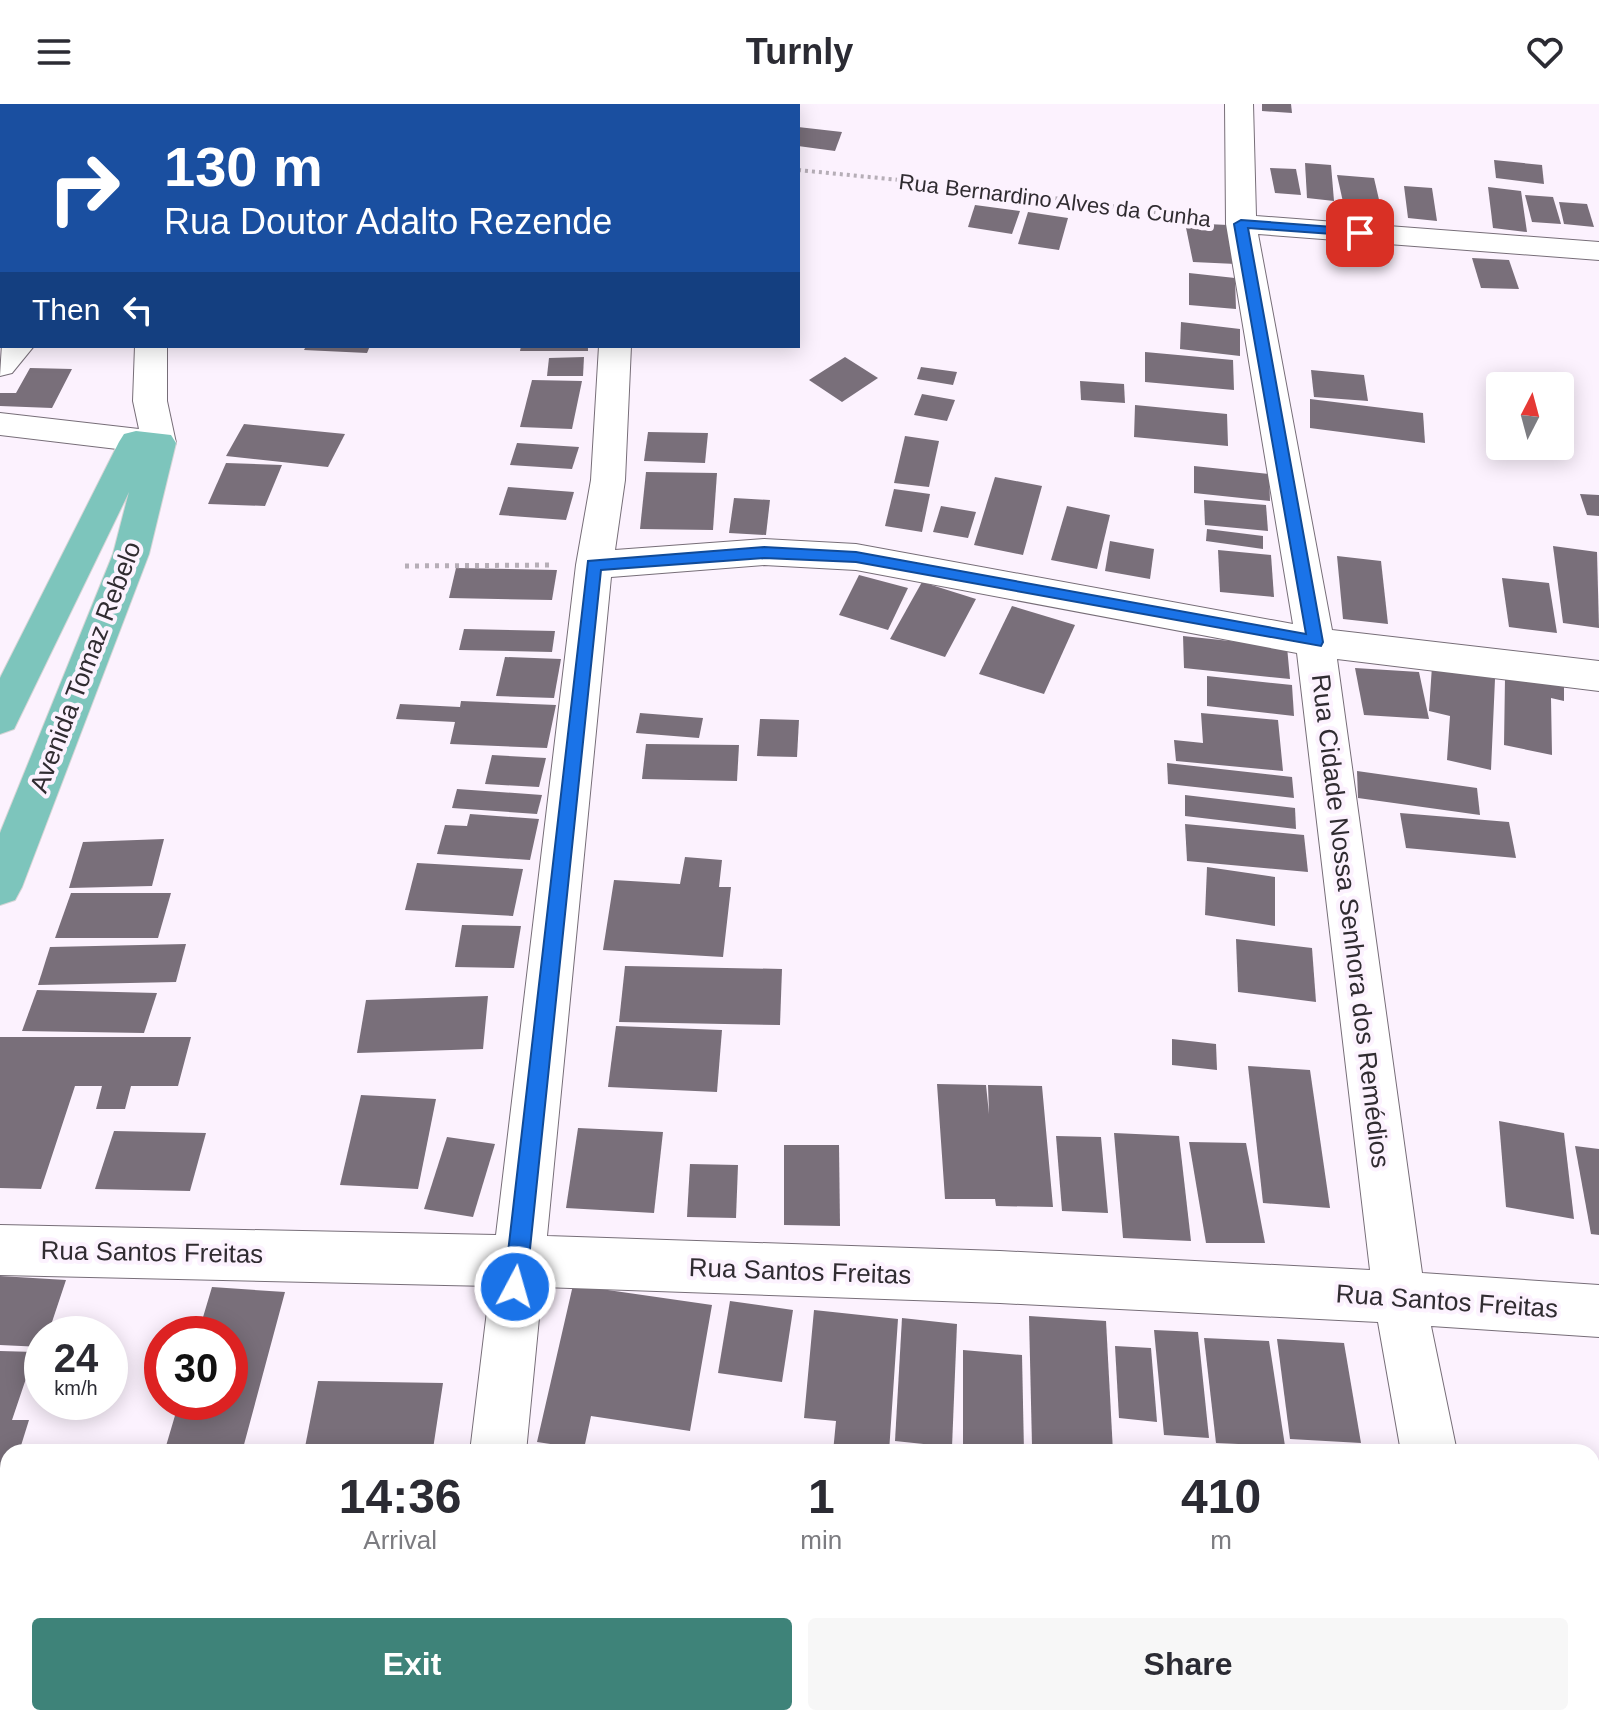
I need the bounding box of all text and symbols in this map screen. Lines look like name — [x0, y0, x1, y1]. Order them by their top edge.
icon: menu — [32, 30, 76, 74]
icon: heart — [1523, 30, 1567, 74]
text: Turnly — [746, 31, 853, 72]
text: 130 m — [164, 135, 323, 198]
icon: right — [32, 136, 136, 240]
street label: Rua Bernardino Alves da Cunha — [897, 169, 1213, 232]
pin — [1326, 199, 1394, 267]
text: Rua Doutor Adalto Rezende — [164, 201, 612, 242]
icon: arrive — [1338, 211, 1382, 255]
icon: left — [116, 288, 160, 332]
text: Then — [32, 293, 100, 326]
north arrow — [1486, 372, 1574, 460]
map controls — [1486, 372, 1574, 460]
street label: Avenida Tomaz Rebelo — [23, 537, 147, 797]
street label: Rua Cidade Nossa Senhora dos Remédios — [1306, 672, 1396, 1170]
street label: Rua Santos Freitas — [40, 1235, 264, 1269]
position arrow — [473, 1245, 557, 1329]
street label: Rua Santos Freitas — [688, 1252, 912, 1290]
street label: Rua Santos Freitas — [1335, 1278, 1559, 1324]
speed limit sign: 30 — [144, 1316, 248, 1420]
text: 24 — [54, 1336, 98, 1380]
text: km/h — [54, 1377, 98, 1399]
text: 14:36 — [339, 1470, 462, 1523]
text: 1 — [808, 1470, 835, 1523]
text: 410 — [1181, 1470, 1261, 1523]
text: Arrival — [363, 1525, 437, 1555]
text: min — [800, 1525, 842, 1555]
text: m — [1210, 1525, 1232, 1555]
button: Exit — [32, 1618, 792, 1710]
button: Share — [808, 1618, 1568, 1710]

